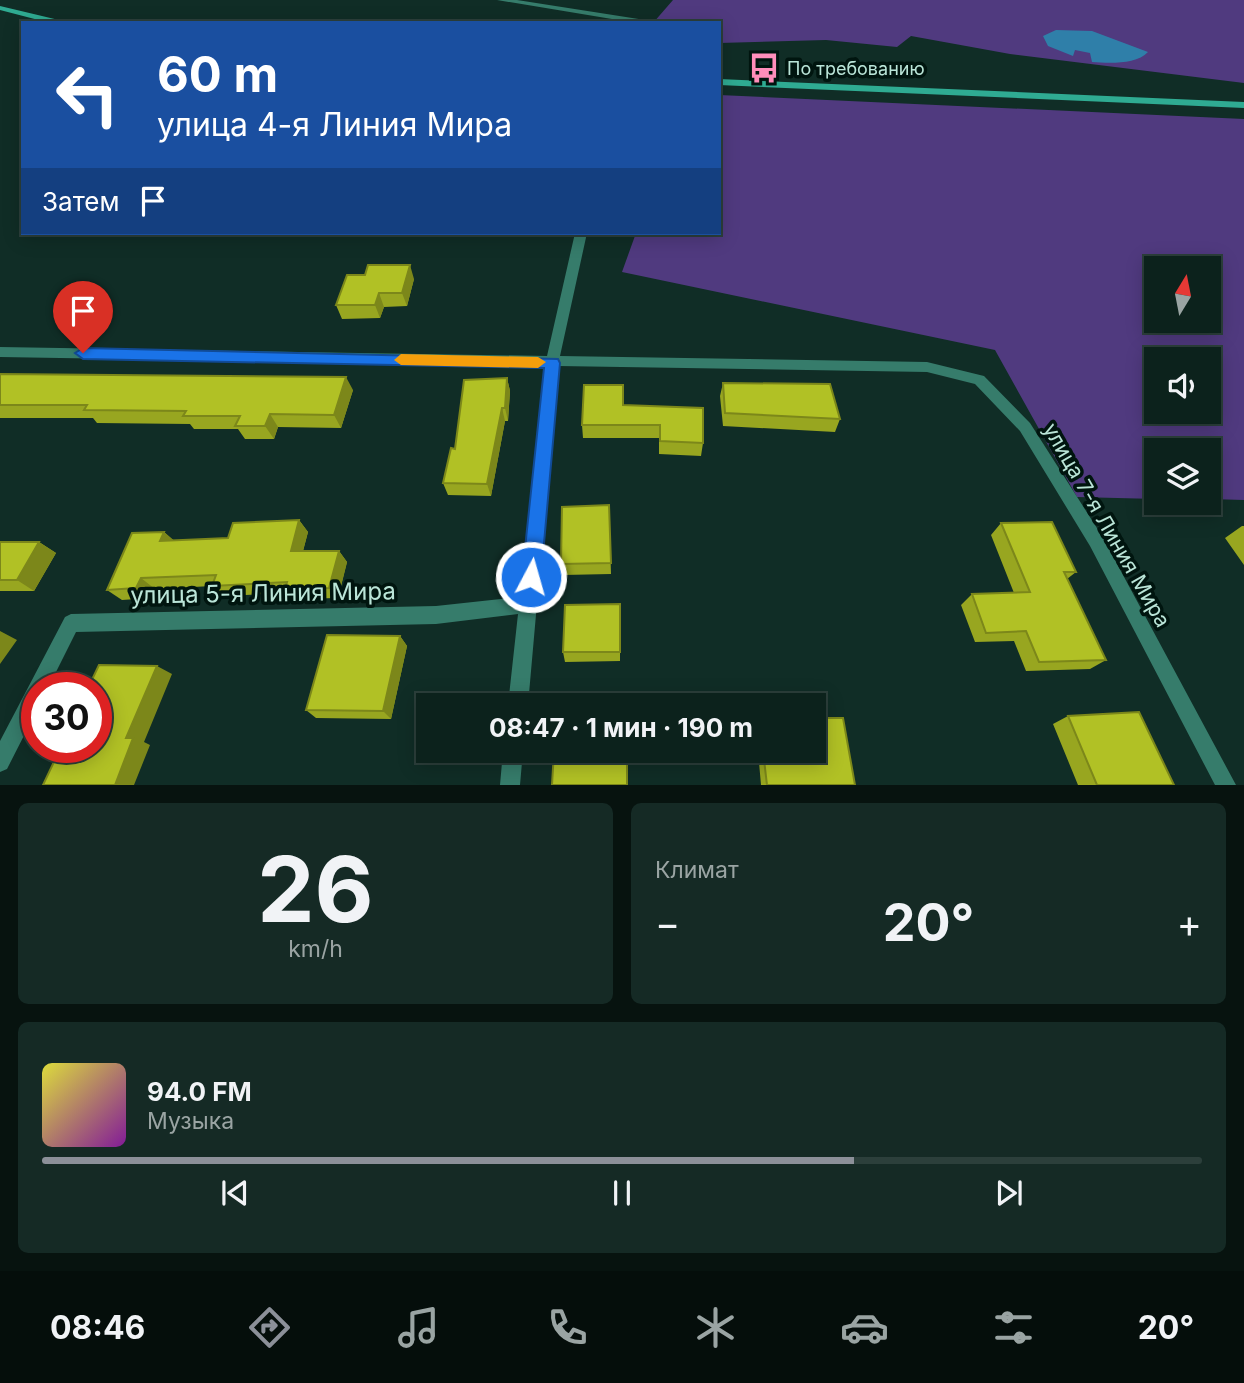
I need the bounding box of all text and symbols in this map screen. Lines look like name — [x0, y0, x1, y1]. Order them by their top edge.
text: 60 m — [157, 45, 278, 104]
icon: left — [42, 49, 133, 140]
bus stop icon: По требованию — [747, 51, 781, 85]
place label: По требованию — [787, 58, 925, 79]
text: улица 4-я Линия Мира — [157, 105, 512, 144]
icon: arrive — [134, 182, 172, 220]
text: Затем — [42, 186, 120, 217]
north arrow — [1144, 256, 1222, 332]
map controls — [1144, 256, 1221, 515]
pin — [53, 281, 113, 353]
icon: arrive — [64, 292, 102, 330]
button: sound — [1144, 347, 1221, 424]
street label: улица 7-я Линия Мира — [1038, 419, 1176, 631]
button: layers — [1144, 438, 1221, 515]
position arrow — [494, 540, 568, 614]
street label: улица 5-я Линия Мира — [130, 576, 396, 610]
speed limit sign: 30 — [21, 672, 112, 763]
text: 08:47 · 1 мин · 190 m — [489, 712, 753, 743]
text: 26 — [257, 834, 374, 944]
text: Климат — [655, 856, 739, 884]
text: 20° — [883, 891, 974, 954]
text: − — [655, 900, 680, 946]
text: + — [1177, 900, 1202, 946]
text: km/h — [288, 935, 343, 963]
text: 94.0 FM — [147, 1076, 252, 1107]
text: Музыка — [147, 1107, 234, 1135]
icon: previous — [216, 1174, 254, 1212]
icon: pause — [603, 1174, 641, 1212]
icon: next — [990, 1174, 1028, 1212]
icon: directions — [245, 1303, 294, 1352]
icon: music — [394, 1303, 443, 1352]
icon: phone — [543, 1303, 592, 1352]
icon: climate — [691, 1303, 740, 1352]
icon: car — [840, 1303, 889, 1352]
icon: filters — [989, 1303, 1038, 1352]
text: 08:46 — [50, 1308, 145, 1347]
text: 20° — [1138, 1308, 1194, 1347]

